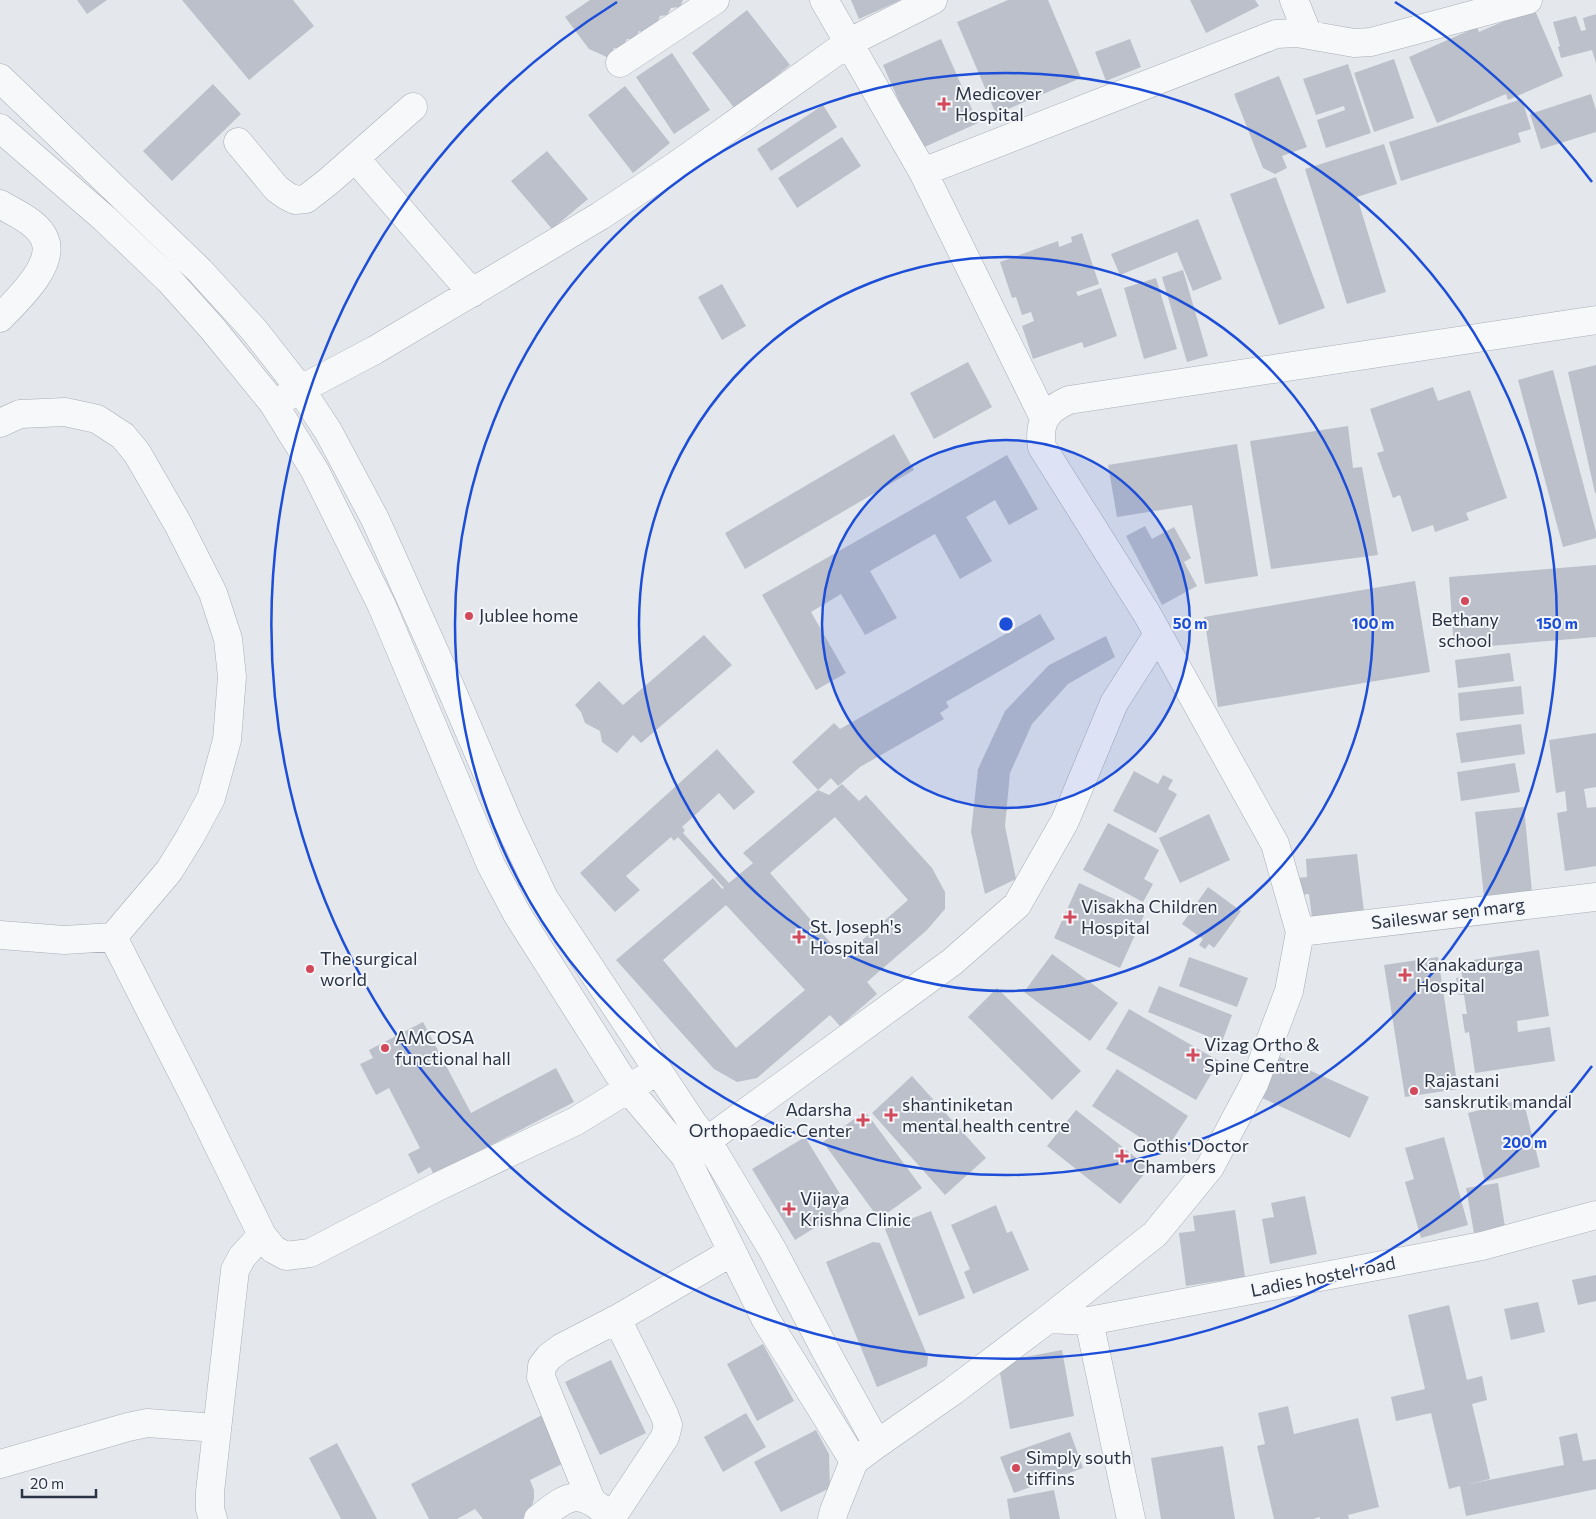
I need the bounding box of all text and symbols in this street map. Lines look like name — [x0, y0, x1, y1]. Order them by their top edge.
place label: Medicover Hospital — [955, 82, 1042, 125]
marker: Medicover Hospital — [937, 97, 951, 111]
marker: Bethany school — [1459, 595, 1471, 607]
place label: Jublee home — [479, 604, 578, 626]
place label: Bethany school — [1431, 608, 1499, 651]
marker: Jublee home — [463, 610, 475, 622]
text: 50 m — [1173, 614, 1207, 632]
text: 100 m — [1352, 614, 1394, 632]
text: 150 m — [1536, 614, 1578, 632]
centre of rings — [997, 615, 1015, 633]
street label: Saileswar sen marg — [1370, 893, 1526, 933]
place label: Visakha Children Hospital — [1081, 895, 1217, 938]
marker: Visakha Children Hospital — [1063, 910, 1077, 924]
place label: St. Joseph's Hospital — [810, 915, 902, 958]
marker: St. Joseph's Hospital — [792, 930, 806, 944]
place label: The surgical world — [320, 947, 418, 990]
place label: Kanakadurga Hospital — [1416, 953, 1523, 996]
marker: The surgical world — [304, 963, 316, 975]
marker: Kanakadurga Hospital — [1398, 968, 1412, 982]
place label: AMCOSA functional hall — [395, 1026, 511, 1069]
place label: Vizag Ortho & Spine Centre — [1204, 1033, 1320, 1076]
marker: AMCOSA functional hall — [379, 1042, 391, 1054]
marker: Vizag Ortho & Spine Centre — [1186, 1048, 1200, 1062]
place label: Rajastani sanskrutik mandal — [1424, 1069, 1572, 1112]
marker: Rajastani sanskrutik mandal — [1408, 1085, 1420, 1097]
place label: shantiniketan mental health centre — [902, 1093, 1070, 1136]
place label: Adarsha Orthopaedic Center — [689, 1098, 852, 1141]
marker: shantiniketan mental health centre — [884, 1108, 898, 1122]
marker: Adarsha Orthopaedic Center — [856, 1113, 870, 1127]
text: 200 m — [1503, 1133, 1547, 1151]
place label: Gothis Doctor Chambers — [1133, 1134, 1249, 1177]
marker: Gothis Doctor Chambers — [1115, 1149, 1129, 1163]
place label: Vijaya Krishna Clinic — [800, 1187, 911, 1230]
marker: Vijaya Krishna Clinic — [782, 1202, 796, 1216]
street label: Ladies hostel road — [1248, 1251, 1397, 1301]
place label: Simply south tiffins — [1026, 1446, 1132, 1489]
marker: Simply south tiffins — [1010, 1462, 1022, 1474]
scale bar — [22, 1466, 96, 1498]
text: 20 m — [30, 1474, 64, 1492]

